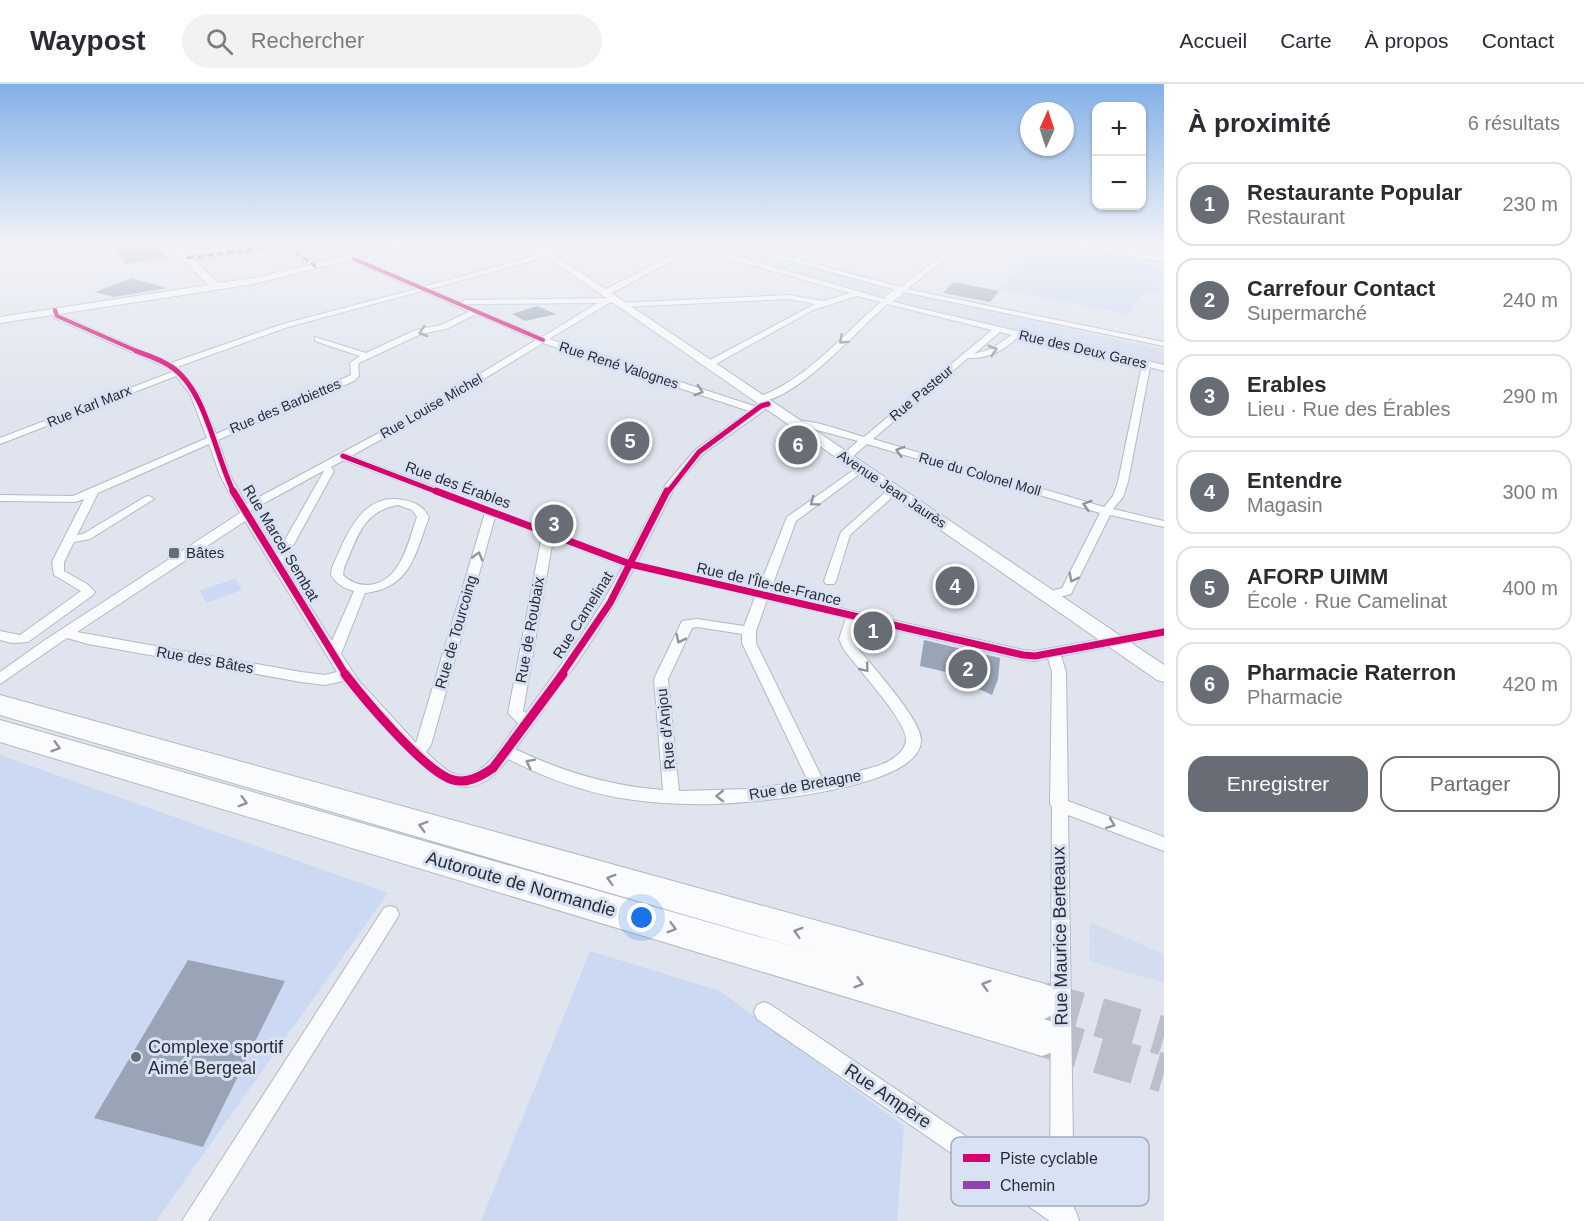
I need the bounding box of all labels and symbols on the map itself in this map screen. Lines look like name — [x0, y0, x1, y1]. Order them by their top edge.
north arrow — [1020, 102, 1074, 156]
one-way arrow — [418, 325, 429, 337]
street label: Rue des Deux Gares — [1018, 327, 1148, 371]
one-way arrow — [840, 333, 850, 344]
street label: Rue René Valognes — [557, 338, 681, 392]
one-way arrow — [988, 345, 998, 357]
street label: Rue Pasteur — [886, 362, 956, 424]
street label: Rue Louise Michel — [377, 370, 485, 442]
street label: Rue des Barbiettes — [227, 375, 343, 437]
street label: Rue Karl Marx — [45, 382, 133, 430]
one-way arrow — [693, 383, 704, 396]
pin: 5 — [610, 418, 650, 464]
pin: 6 — [778, 422, 818, 468]
one-way arrow — [895, 446, 905, 458]
street label: Avenue Jean Jaurès — [835, 447, 949, 531]
street label: Rue du Colonel Moll — [917, 449, 1043, 499]
street label: Rue des Érables — [403, 458, 513, 511]
street label: Rue Marcel Sembat — [240, 482, 323, 605]
one-way arrow — [809, 494, 820, 505]
one-way arrow — [1082, 500, 1093, 512]
pin: 3 — [534, 502, 574, 546]
place label: Bâtes — [186, 544, 224, 561]
marker: Bâtes — [167, 546, 181, 560]
one-way arrow — [471, 551, 483, 562]
street label: Rue de l'Île-de-France — [695, 559, 843, 608]
pin: 4 — [936, 564, 974, 608]
street label: Rue Camelinat — [549, 567, 617, 661]
one-way arrow — [1069, 572, 1080, 582]
street label: Rue de Tourcoing — [431, 573, 480, 691]
street label: Rue de Roubaix — [512, 575, 547, 684]
pin: 1 — [854, 608, 892, 654]
one-way arrow — [676, 633, 687, 643]
street label: Rue des Bâtes — [155, 643, 255, 676]
pin: 2 — [948, 646, 988, 692]
one-way arrow — [857, 661, 868, 672]
street label: Rue d'Anjou — [653, 688, 678, 770]
one-way arrow — [50, 740, 61, 752]
one-way arrow — [525, 759, 536, 770]
street label: Rue de Bretagne — [748, 766, 862, 803]
one-way arrow — [716, 790, 725, 803]
one-way arrow — [237, 795, 248, 807]
one-way arrow — [1105, 817, 1116, 830]
one-way arrow — [418, 820, 428, 833]
street label: Rue Maurice Berteaux — [1048, 846, 1072, 1026]
street label: Autoroute de Normandie — [424, 847, 618, 921]
one-way arrow — [606, 874, 617, 886]
your location — [627, 903, 656, 932]
one-way arrow — [666, 921, 677, 933]
one-way arrow — [794, 927, 804, 939]
one-way arrow — [854, 976, 864, 989]
one-way arrow — [981, 980, 991, 993]
place label: Complexe sportif Aimé Bergeal — [148, 1037, 284, 1078]
marker: Complexe sportif Aimé Bergeal — [129, 1050, 143, 1064]
street label: Rue Ampère — [841, 1060, 935, 1132]
legend — [951, 1137, 1149, 1206]
text: Piste cyclable — [1000, 1150, 1098, 1167]
text: Chemin — [1000, 1177, 1055, 1194]

